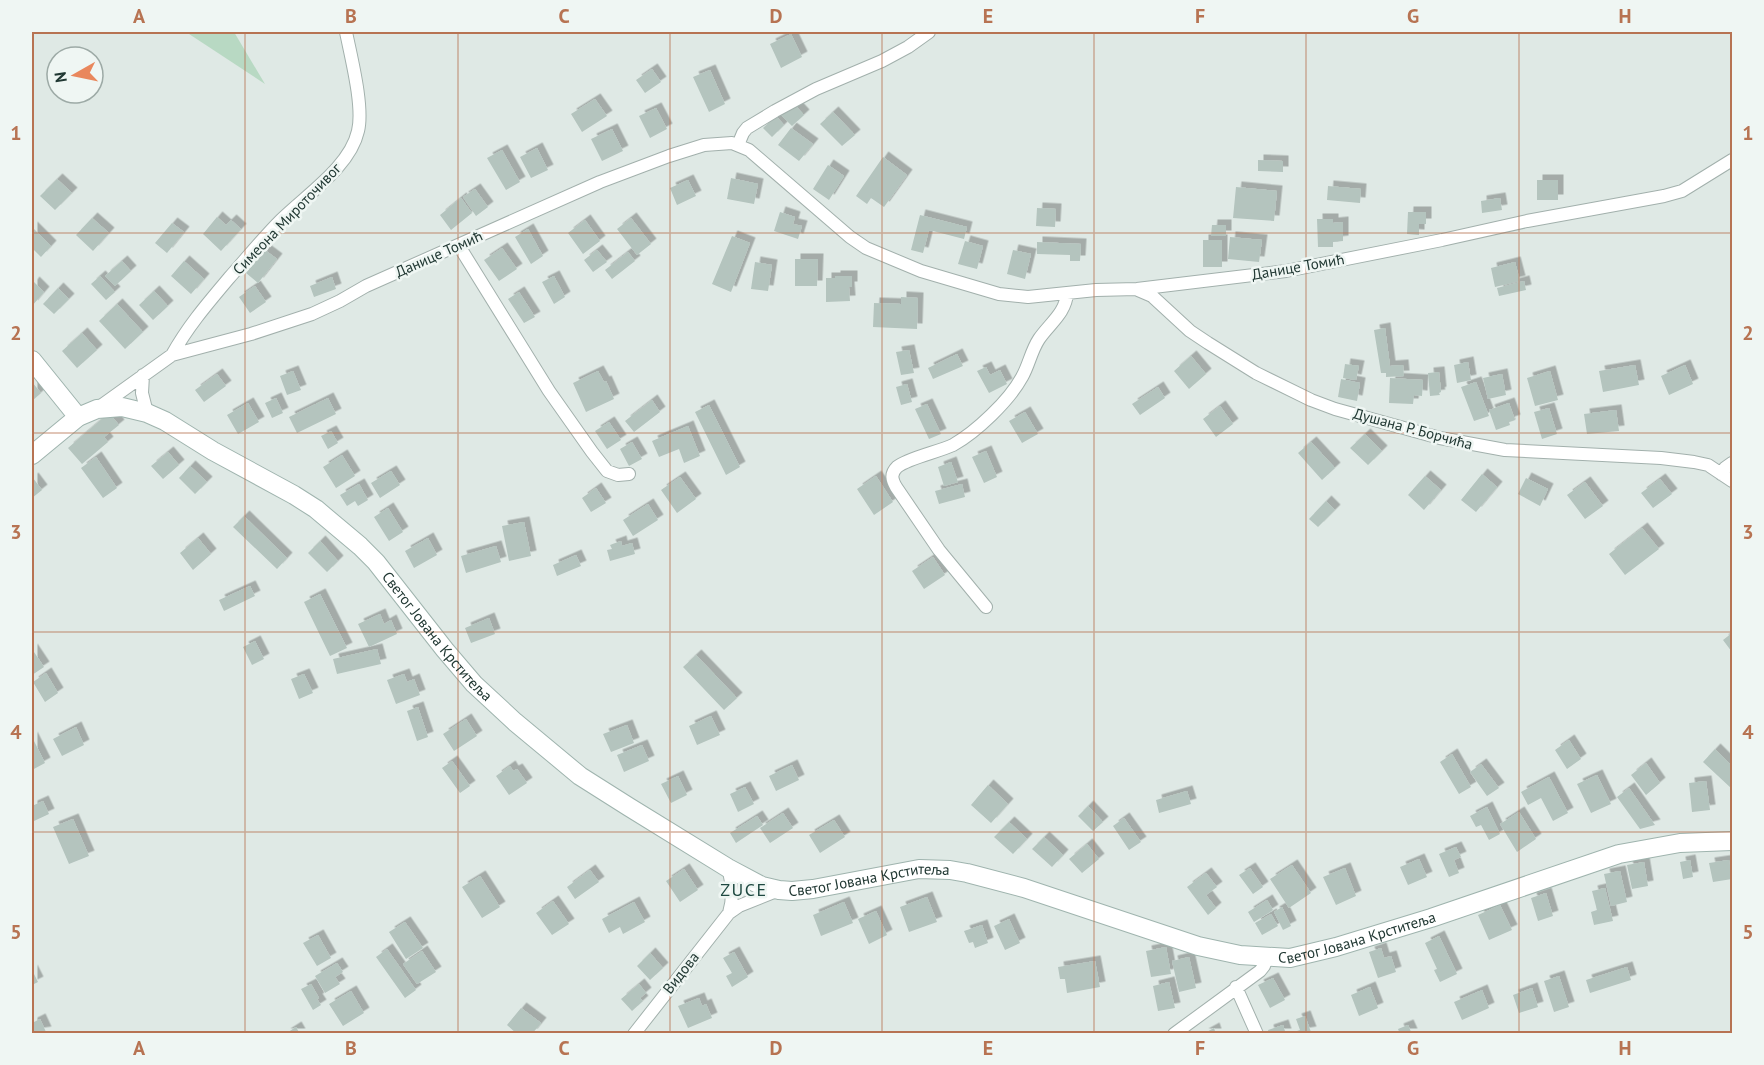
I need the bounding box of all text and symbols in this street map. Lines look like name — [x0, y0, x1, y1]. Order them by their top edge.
text: A — [133, 3, 146, 29]
text: B — [345, 3, 357, 29]
text: C — [558, 3, 570, 29]
text: D — [770, 3, 783, 29]
text: E — [983, 3, 993, 29]
text: F — [1195, 3, 1205, 29]
text: G — [1407, 3, 1419, 29]
text: H — [1618, 3, 1632, 29]
north arrow — [45, 45, 105, 105]
text: N — [49, 71, 71, 84]
text: 1 — [10, 120, 22, 146]
text: 1 — [1742, 120, 1754, 146]
street label: Симеона Мироточивог — [228, 159, 345, 278]
street label: Данице Томић — [392, 226, 485, 281]
street label: Данице Томић — [1250, 249, 1346, 284]
text: 2 — [10, 320, 22, 346]
text: 2 — [1742, 320, 1754, 346]
street label: Душана Р. Борчића — [1351, 403, 1475, 454]
text: 3 — [10, 519, 22, 545]
text: 3 — [1742, 519, 1754, 545]
street label: Светог Јована Крститеља — [378, 567, 496, 705]
text: 4 — [10, 719, 22, 745]
text: 4 — [1742, 719, 1754, 745]
street label: Светог Јована Крститеља — [788, 859, 950, 900]
district label: ZUCE — [720, 878, 768, 901]
street label: Светог Јована Крститеља — [1277, 907, 1438, 968]
text: 5 — [10, 919, 22, 945]
text: 5 — [1742, 919, 1754, 945]
street label: Видова — [658, 948, 703, 997]
text: A — [133, 1035, 146, 1061]
text: B — [345, 1035, 357, 1061]
text: C — [558, 1035, 570, 1061]
text: D — [770, 1035, 783, 1061]
text: E — [983, 1035, 993, 1061]
text: F — [1195, 1035, 1205, 1061]
text: G — [1407, 1035, 1419, 1061]
text: H — [1618, 1035, 1632, 1061]

